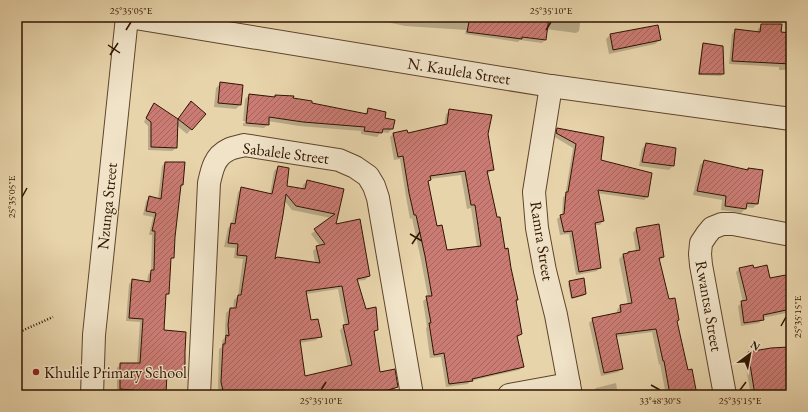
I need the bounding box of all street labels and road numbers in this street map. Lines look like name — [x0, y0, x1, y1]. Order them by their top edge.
street label: N. Kaulela Street — [406, 53, 512, 89]
street label: Sabalele Street — [242, 137, 330, 169]
street label: Nzunga Street — [92, 162, 122, 250]
street label: Ramra Street — [525, 200, 559, 282]
street label: Rwantsa Street — [691, 259, 727, 353]

